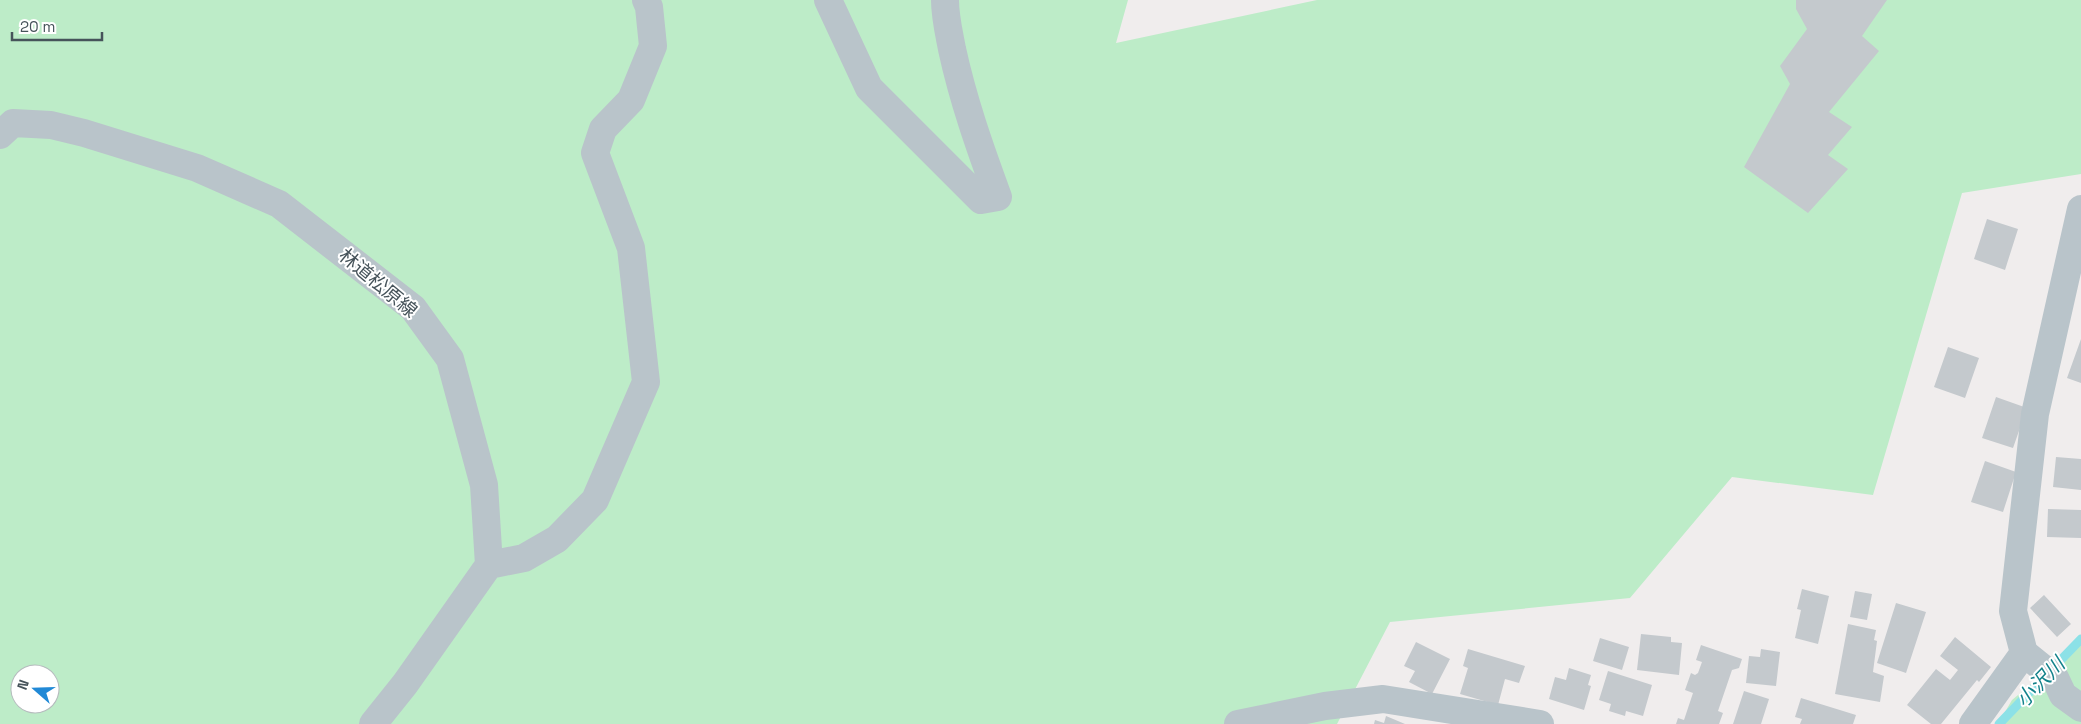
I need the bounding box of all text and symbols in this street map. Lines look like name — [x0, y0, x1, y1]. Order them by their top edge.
scale bar — [12, 10, 102, 42]
text: 20 m — [20, 17, 55, 36]
street label: 林道松原線 — [334, 243, 422, 323]
water label: 小沢川 — [2010, 650, 2072, 713]
north arrow — [10, 664, 60, 714]
text: N — [13, 677, 33, 692]

